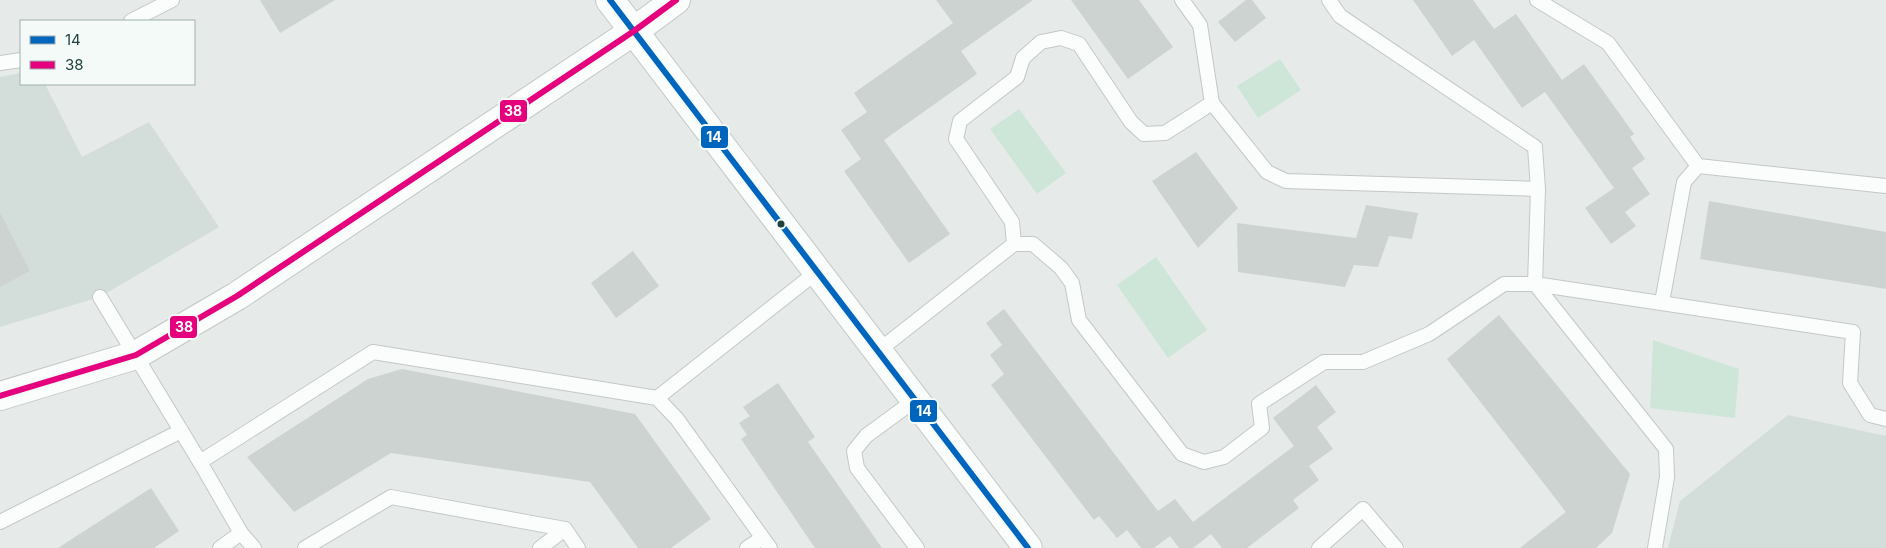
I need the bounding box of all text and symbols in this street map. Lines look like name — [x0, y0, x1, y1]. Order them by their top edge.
legend — [20, 20, 195, 85]
text: 14 — [65, 30, 81, 49]
text: 38 — [65, 55, 84, 74]
line badge: 38 — [499, 99, 528, 123]
text: 38 — [504, 102, 522, 119]
line badge: 14 — [700, 125, 729, 149]
text: 14 — [706, 128, 722, 145]
unlabelled marker — [776, 219, 786, 229]
line badge: 38 — [169, 315, 198, 339]
text: 38 — [175, 318, 193, 335]
line badge: 14 — [909, 399, 938, 423]
text: 14 — [916, 402, 932, 419]

